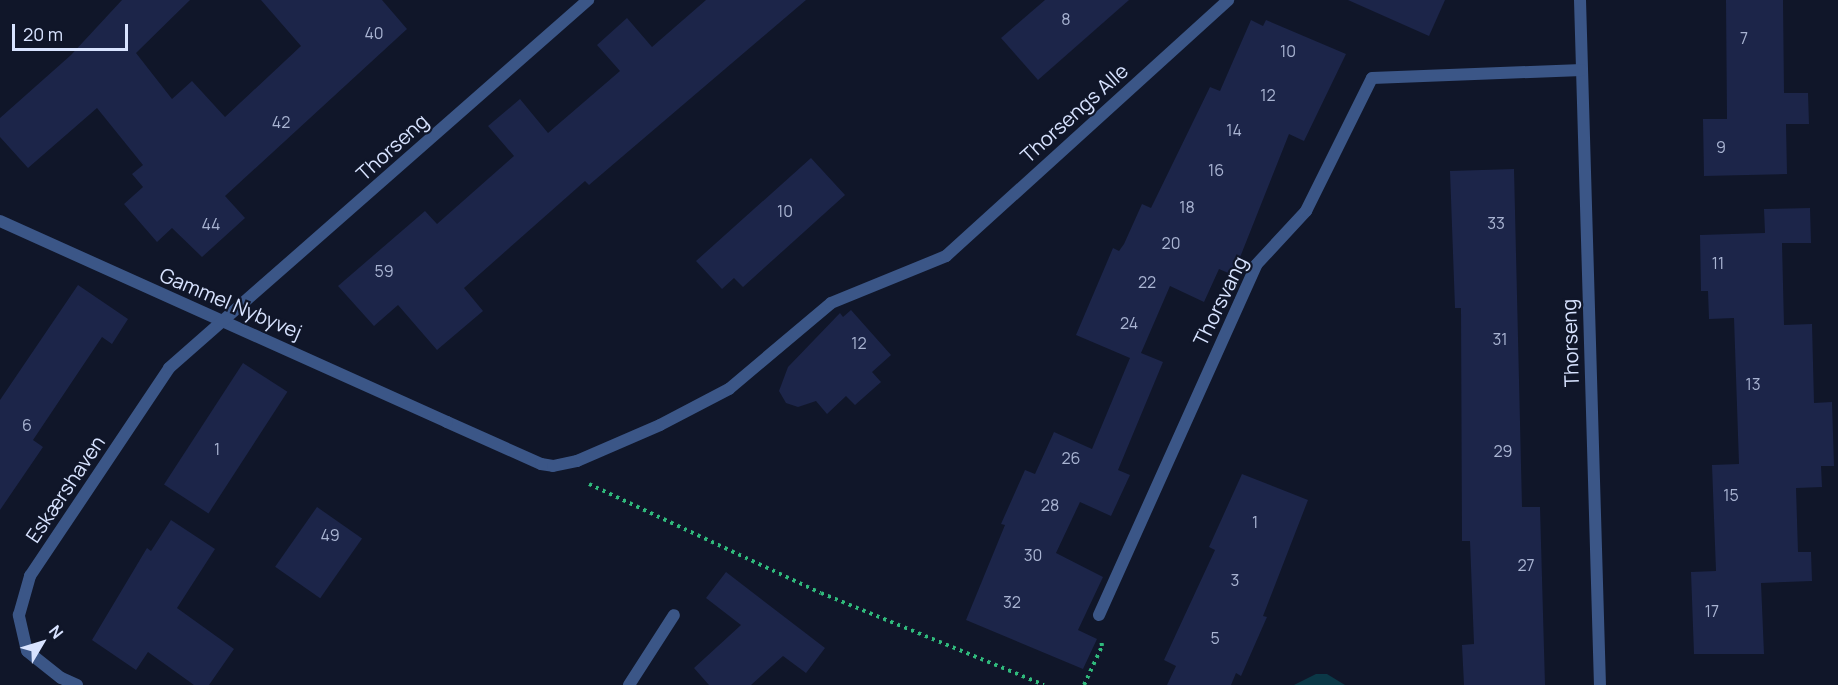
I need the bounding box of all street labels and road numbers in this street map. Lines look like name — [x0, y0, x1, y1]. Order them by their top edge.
street label: Thorsengs Alle — [1015, 58, 1133, 168]
street label: Thorseng — [351, 109, 433, 185]
street label: Thorsvang — [1188, 252, 1252, 350]
street label: Gammel Nybyvej — [156, 262, 306, 344]
street label: Thorseng — [1556, 299, 1584, 387]
street label: Eskærshaven — [20, 431, 110, 547]

